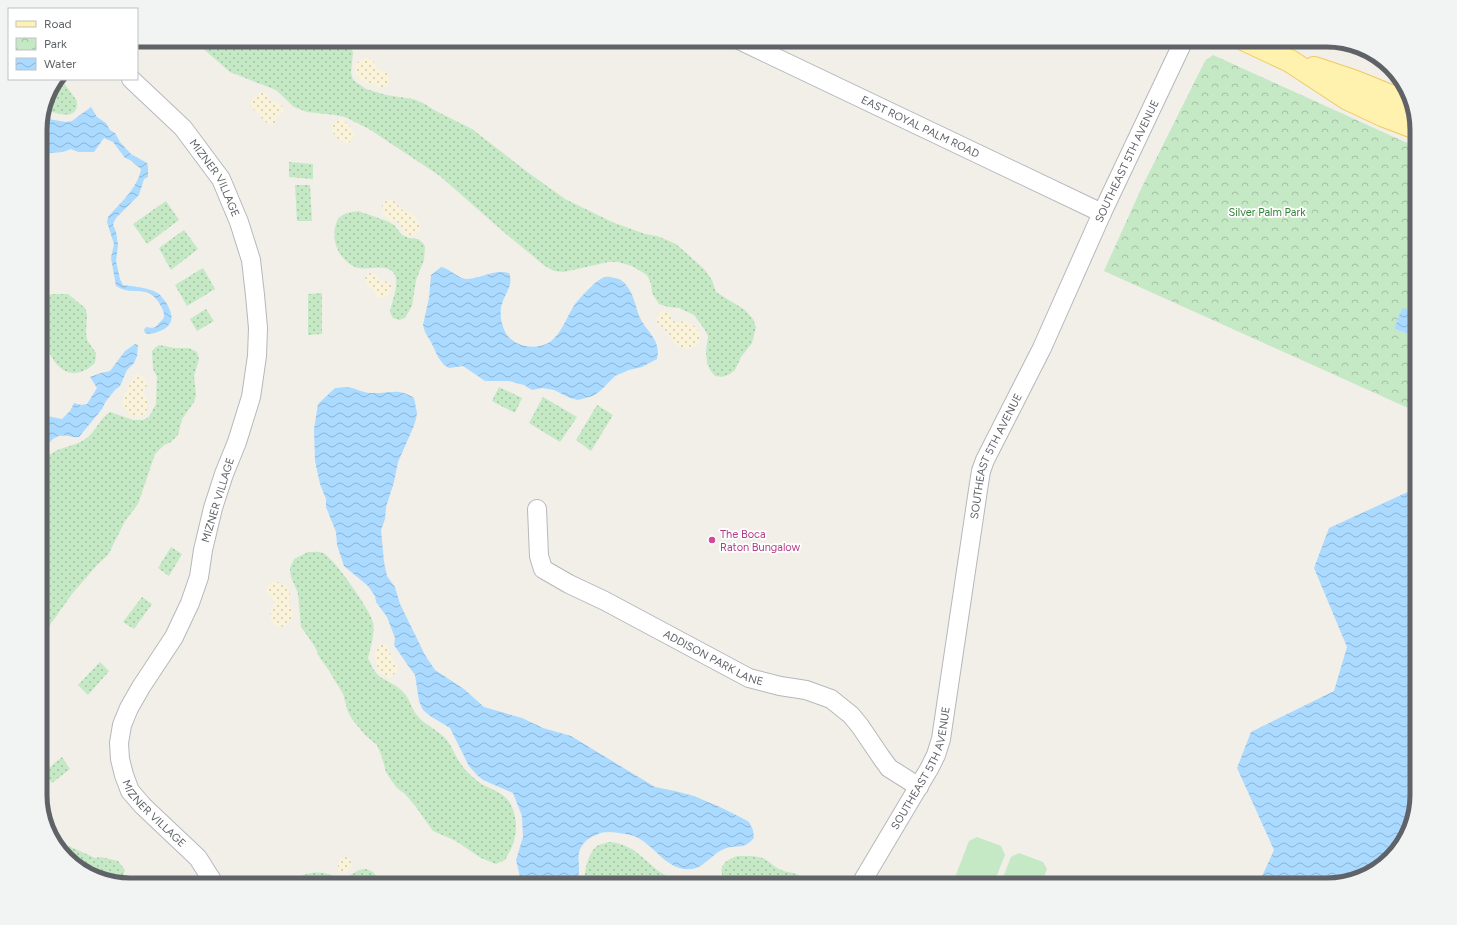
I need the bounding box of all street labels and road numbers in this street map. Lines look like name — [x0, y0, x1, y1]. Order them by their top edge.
street label: EAST ROYAL PALM ROAD — [859, 93, 982, 160]
street label: SOUTHEAST 5TH AVENUE — [1092, 98, 1161, 224]
street label: MIZNER VILLAGE — [187, 137, 242, 218]
street label: SOUTHEAST 5TH AVENUE — [967, 391, 1024, 520]
street label: MIZNER VILLAGE — [199, 456, 237, 544]
street label: ADDISON PARK LANE — [661, 627, 765, 688]
street label: SOUTHEAST 5TH AVENUE — [888, 706, 952, 832]
street label: MIZNER VILLAGE — [120, 778, 189, 850]

